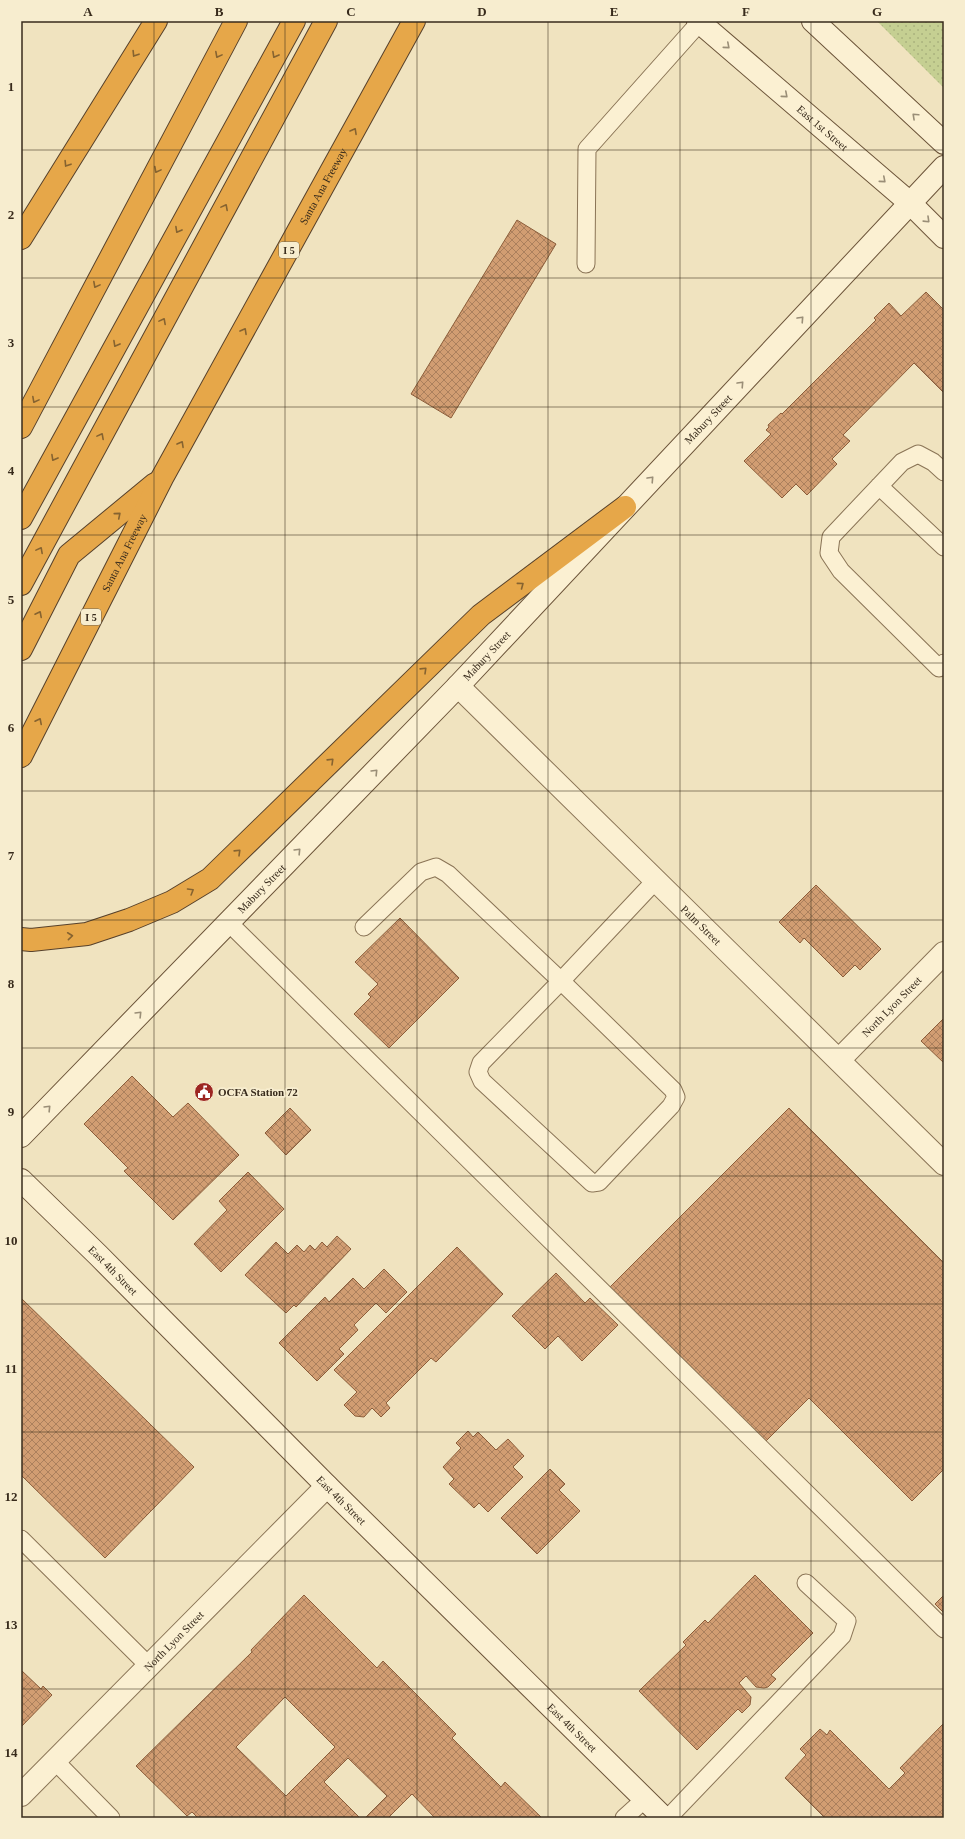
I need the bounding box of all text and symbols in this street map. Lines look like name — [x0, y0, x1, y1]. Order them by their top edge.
text: A — [83, 4, 93, 19]
text: B — [215, 4, 224, 19]
text: C — [346, 4, 356, 19]
text: D — [477, 4, 487, 19]
text: E — [610, 4, 618, 19]
text: F — [742, 4, 750, 19]
text: G — [872, 4, 882, 19]
one-way arrow — [722, 41, 729, 48]
one-way arrow — [133, 50, 140, 57]
one-way arrow — [215, 51, 223, 59]
one-way arrow — [272, 51, 280, 58]
text: 1 — [8, 79, 14, 94]
one-way arrow — [780, 91, 787, 98]
street label: East 1st Street — [795, 103, 850, 153]
one-way arrow — [913, 114, 920, 121]
one-way arrow — [350, 128, 357, 135]
street label: Santa Ana Freeway — [297, 145, 349, 227]
one-way arrow — [64, 160, 71, 167]
one-way arrow — [154, 166, 162, 174]
one-way arrow — [878, 176, 886, 183]
one-way arrow — [220, 204, 227, 211]
text: 2 — [8, 207, 14, 222]
one-way arrow — [922, 215, 930, 223]
one-way arrow — [176, 226, 183, 233]
road number: I 5 — [279, 242, 299, 258]
one-way arrow — [94, 281, 101, 288]
one-way arrow — [797, 316, 804, 324]
one-way arrow — [158, 318, 166, 325]
one-way arrow — [239, 327, 246, 335]
text: 3 — [8, 335, 15, 350]
one-way arrow — [113, 340, 121, 347]
one-way arrow — [736, 381, 743, 389]
street label: Mabury Street — [682, 392, 734, 446]
one-way arrow — [33, 396, 40, 403]
one-way arrow — [97, 433, 104, 440]
one-way arrow — [176, 441, 184, 448]
one-way arrow — [51, 454, 58, 461]
text: 4 — [8, 463, 15, 478]
one-way arrow — [647, 476, 654, 484]
street label: Santa Ana Freeway — [99, 511, 149, 594]
one-way arrow — [113, 512, 121, 519]
one-way arrow — [35, 547, 42, 554]
one-way arrow — [517, 582, 524, 589]
text: 5 — [8, 592, 15, 607]
road number: I 5 — [81, 609, 101, 625]
one-way arrow — [34, 611, 42, 619]
street label: Mabury Street — [461, 628, 513, 683]
one-way arrow — [419, 667, 427, 675]
one-way arrow — [34, 718, 41, 725]
text: 6 — [8, 720, 15, 735]
one-way arrow — [326, 758, 334, 766]
one-way arrow — [370, 769, 378, 777]
text: 7 — [8, 848, 15, 863]
one-way arrow — [293, 848, 301, 856]
one-way arrow — [233, 849, 241, 857]
street label: Mabury Street — [235, 862, 288, 915]
one-way arrow — [187, 888, 194, 895]
street label: Palm Street — [679, 903, 724, 947]
one-way arrow — [67, 931, 73, 940]
street label: North Lyon Street — [859, 974, 924, 1039]
text: 8 — [8, 976, 15, 991]
one-way arrow — [134, 1011, 142, 1019]
public building icon: OCFA Station 72 — [193, 1081, 215, 1103]
place label: OCFA Station 72 — [218, 1086, 298, 1098]
text: 9 — [8, 1104, 15, 1119]
one-way arrow — [43, 1105, 51, 1113]
text: 10 — [5, 1233, 18, 1248]
street label: East 4th Street — [86, 1243, 140, 1297]
text: 11 — [5, 1361, 17, 1376]
street label: East 4th Street — [314, 1473, 369, 1527]
text: 12 — [5, 1489, 18, 1504]
street label: North Lyon Street — [141, 1608, 206, 1673]
text: 13 — [5, 1617, 18, 1632]
street label: East 4th Street — [545, 1701, 599, 1754]
text: 14 — [5, 1745, 18, 1760]

